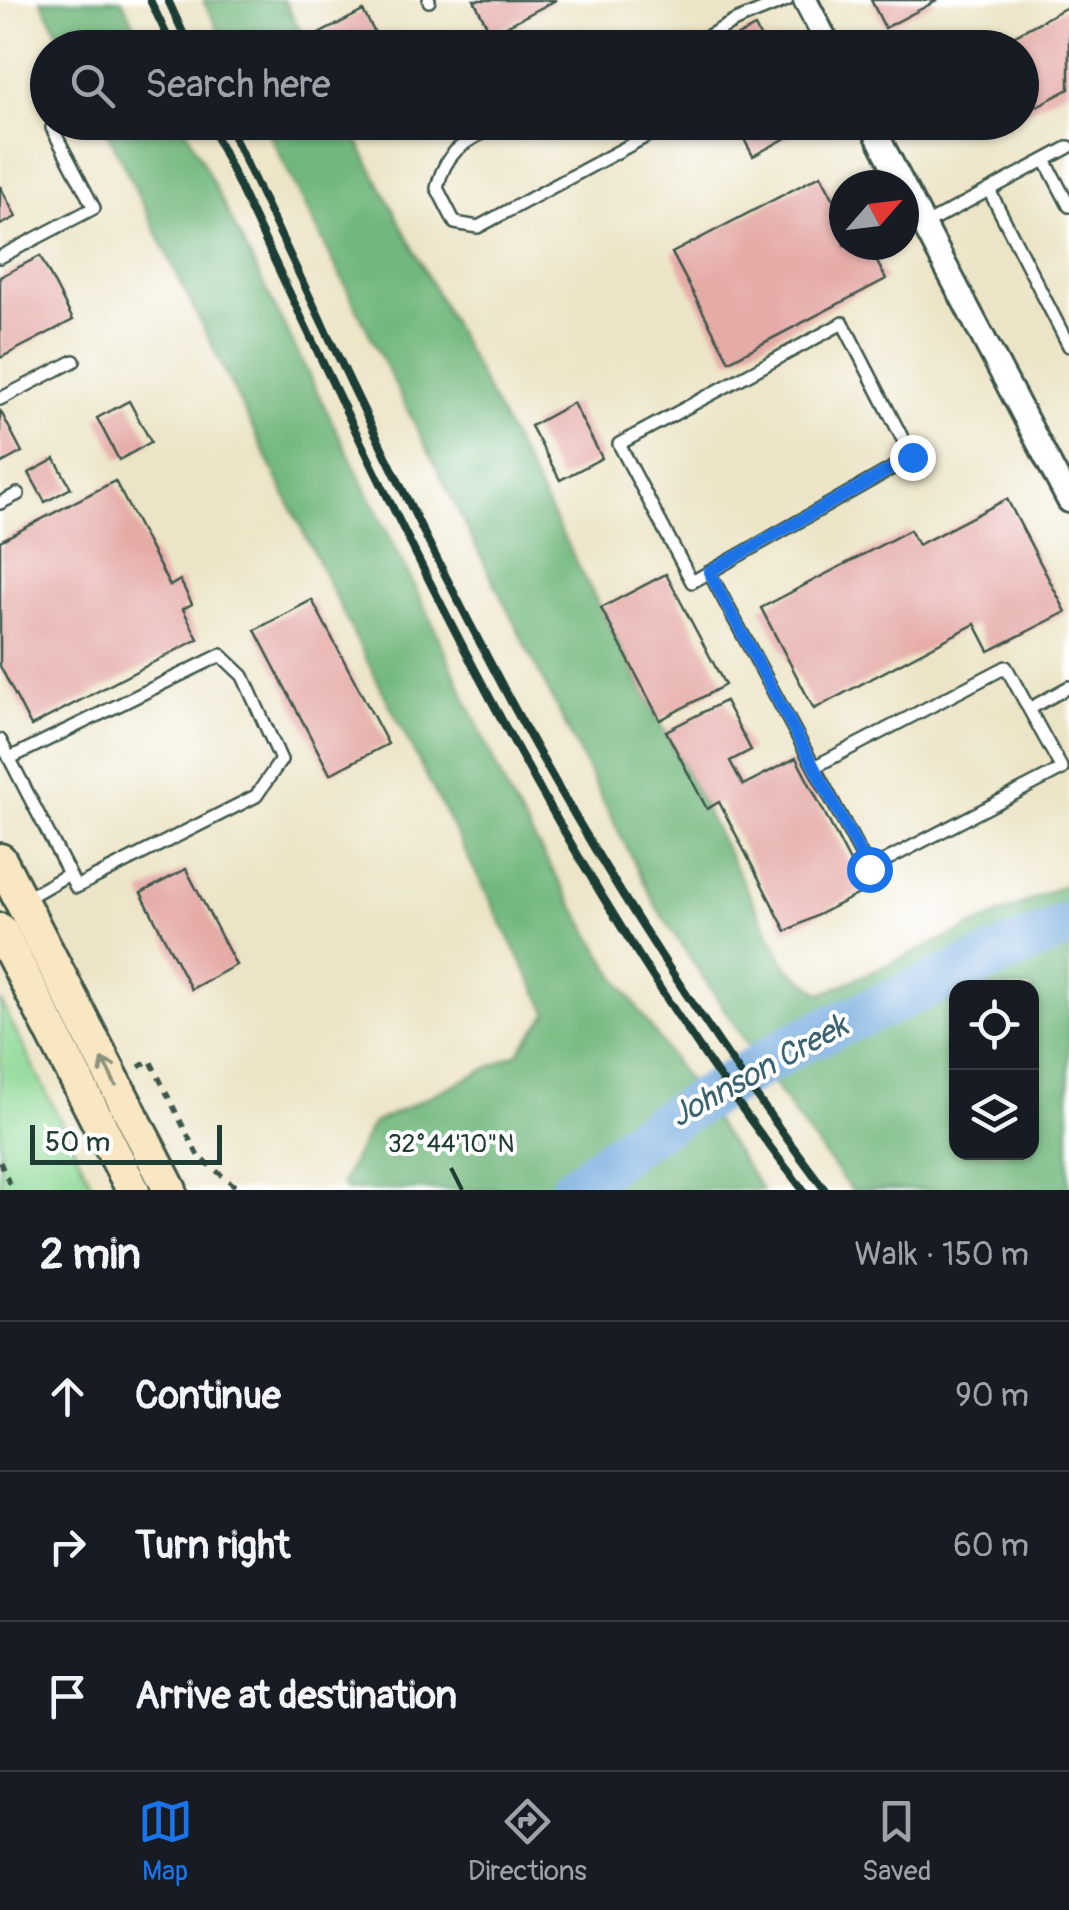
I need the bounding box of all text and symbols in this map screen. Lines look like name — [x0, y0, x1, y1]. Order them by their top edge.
search box — [30, 30, 1039, 140]
icon: search — [65, 58, 120, 113]
text: Search here — [145, 61, 331, 109]
north arrow — [829, 170, 919, 260]
route end — [890, 435, 936, 481]
route start — [847, 847, 893, 893]
map controls — [949, 980, 1039, 1160]
button: locate — [949, 980, 1039, 1070]
water label: Johnson Creek — [663, 1005, 857, 1136]
one-way arrow — [99, 1058, 118, 1088]
button: layers — [949, 1070, 1039, 1160]
scale bar — [30, 1120, 222, 1164]
text: 50 m — [45, 1125, 110, 1160]
text: 32°44'10"N — [388, 1129, 514, 1160]
text: 2 min — [40, 1229, 141, 1281]
text: Walk · 150 m — [855, 1235, 1029, 1275]
icon: ahead — [40, 1369, 95, 1424]
text: Continue — [135, 1372, 281, 1420]
text: 90 m — [955, 1376, 1029, 1416]
icon: right — [40, 1519, 95, 1574]
text: Turn right — [135, 1522, 290, 1570]
text: 60 m — [953, 1526, 1029, 1566]
icon: arrive — [40, 1669, 95, 1724]
text: Arrive at destination — [135, 1672, 457, 1720]
tab: Map — [138, 1794, 193, 1889]
tab: Directions — [468, 1794, 587, 1889]
tab: Saved — [862, 1794, 931, 1889]

